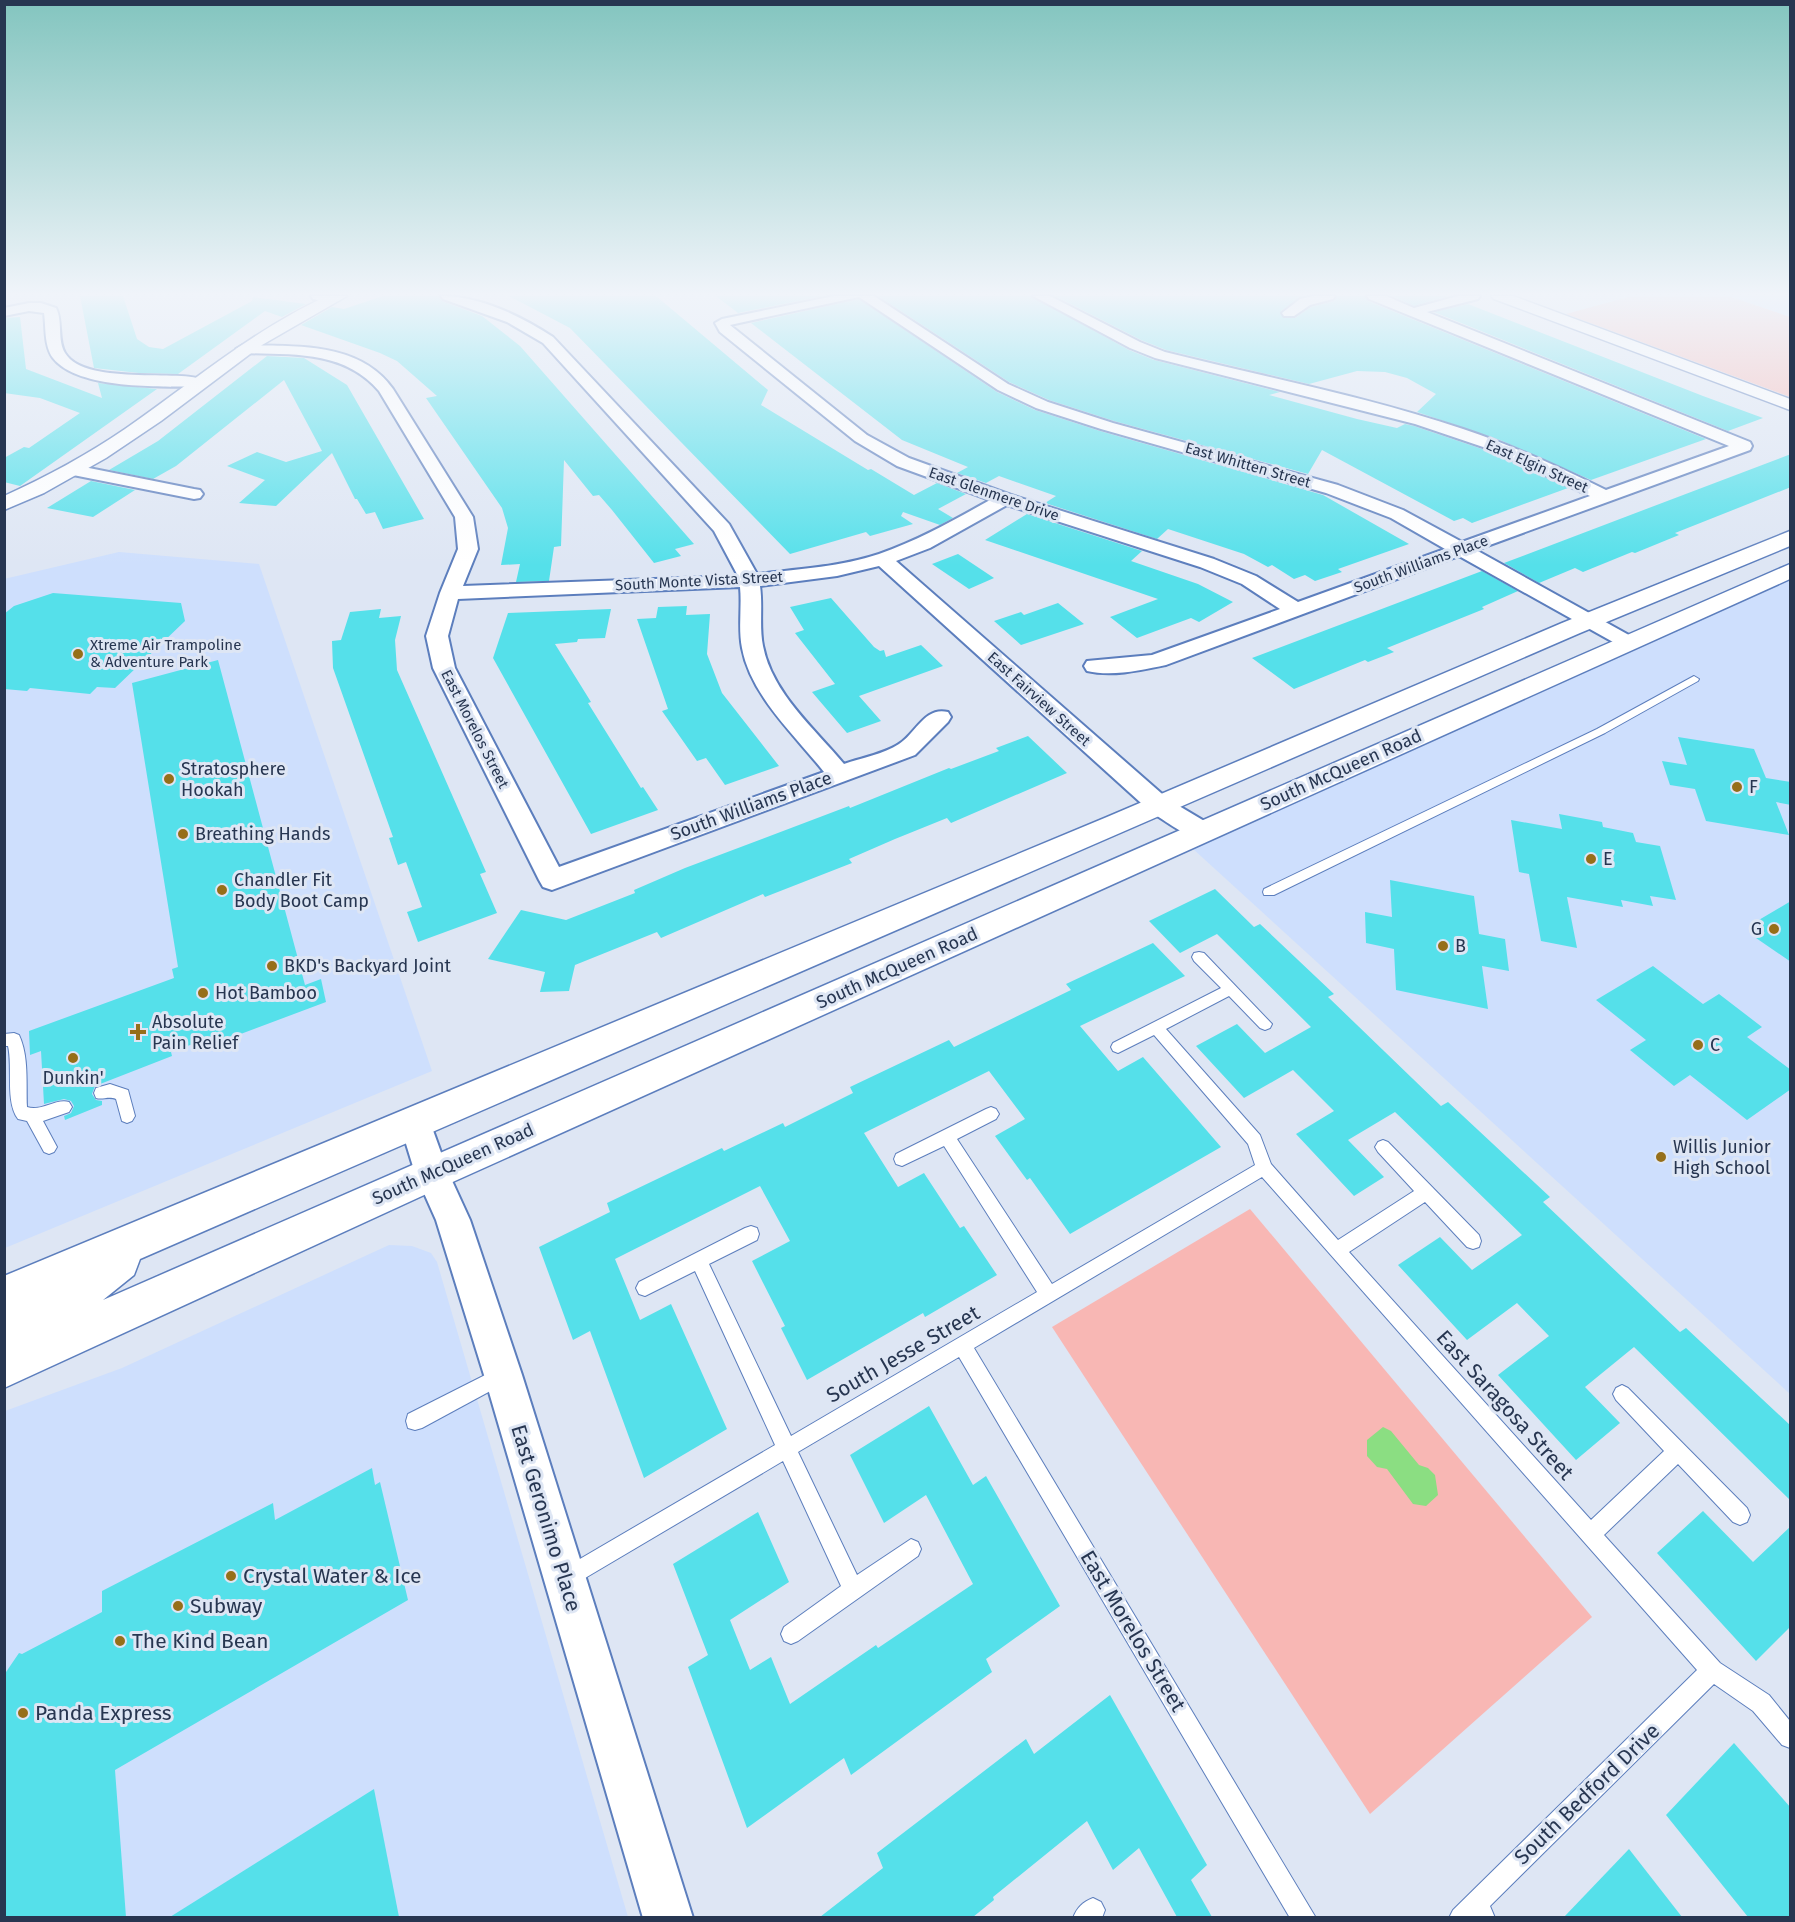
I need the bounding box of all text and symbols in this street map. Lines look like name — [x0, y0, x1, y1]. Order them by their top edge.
street label: East Elgin Street — [1483, 435, 1591, 497]
street label: East Whitten Street — [1183, 438, 1313, 492]
street label: East Glenmere Drive — [926, 463, 1062, 525]
street label: South Williams Place — [1351, 531, 1491, 597]
street label: South Monte Vista Street — [615, 568, 784, 594]
place label: Xtreme Air Trampoline & Adventure Park — [90, 636, 241, 671]
marker: Xtreme Air Trampoline & Adventure Park — [71, 647, 85, 661]
street label: East Fairview Street — [984, 648, 1095, 750]
street label: East Morelos Street — [437, 667, 513, 792]
street label: South McQueen Road — [1257, 724, 1425, 816]
place label: Stratosphere Hookah — [181, 758, 286, 801]
street label: South Williams Place — [667, 767, 835, 845]
marker: Stratosphere Hookah — [162, 772, 176, 786]
place label: F — [1749, 776, 1758, 798]
marker: F — [1730, 780, 1744, 794]
place label: Breathing Hands — [195, 823, 330, 845]
marker: Breathing Hands — [176, 827, 190, 841]
place label: E — [1603, 848, 1613, 870]
marker: E — [1584, 852, 1598, 866]
place label: Chandler Fit Body Boot Camp — [234, 869, 369, 912]
marker: Chandler Fit Body Boot Camp — [215, 883, 229, 897]
place label: G — [1751, 918, 1762, 940]
street label: South McQueen Road — [813, 922, 981, 1014]
marker: G — [1767, 922, 1781, 936]
place label: B — [1455, 935, 1466, 957]
marker: B — [1436, 939, 1450, 953]
place label: BKD's Backyard Joint — [284, 955, 452, 977]
marker: BKD's Backyard Joint — [265, 959, 279, 973]
place label: Hot Bamboo — [215, 982, 317, 1004]
marker: Hot Bamboo — [196, 986, 210, 1000]
place label: Absolute Pain Relief — [152, 1011, 240, 1054]
marker: Absolute Pain Relief — [129, 1023, 147, 1041]
place label: C — [1710, 1034, 1720, 1056]
marker: C — [1691, 1038, 1705, 1052]
marker: Dunkin' — [66, 1051, 80, 1065]
place label: Dunkin' — [42, 1067, 104, 1089]
street label: South McQueen Road — [369, 1118, 537, 1210]
place label: Willis Junior High School — [1673, 1136, 1771, 1179]
marker: Willis Junior High School — [1654, 1150, 1668, 1164]
street label: South Jesse Street — [822, 1299, 985, 1408]
street label: East Saragosa Street — [1431, 1325, 1580, 1486]
street label: East Geronimo Place — [505, 1421, 587, 1615]
street label: East Morelos Street — [1075, 1546, 1192, 1717]
place label: Crystal Water & Ice — [243, 1563, 422, 1589]
marker: Crystal Water & Ice — [224, 1569, 238, 1583]
place label: Subway — [190, 1593, 263, 1619]
marker: Subway — [171, 1599, 185, 1613]
place label: The Kind Bean — [132, 1628, 269, 1654]
marker: The Kind Bean — [113, 1634, 127, 1648]
place label: Panda Express — [35, 1700, 172, 1726]
marker: Panda Express — [16, 1706, 30, 1720]
street label: South Bedford Drive — [1509, 1718, 1665, 1870]

